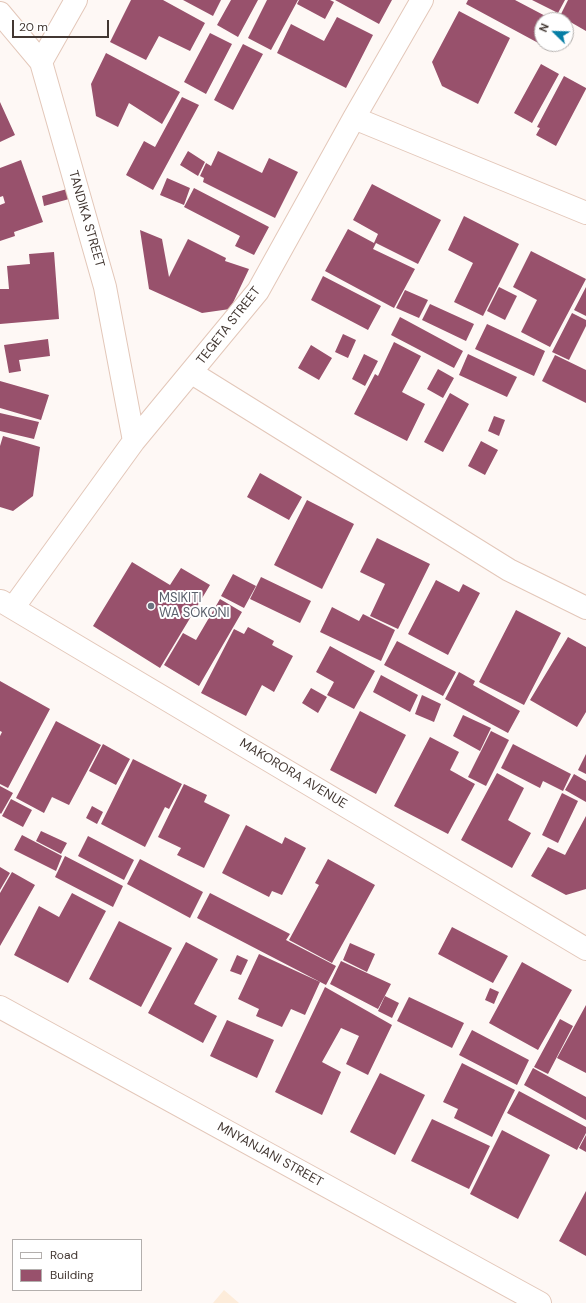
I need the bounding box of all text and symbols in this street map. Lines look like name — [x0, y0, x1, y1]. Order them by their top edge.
scale bar — [14, 12, 111, 38]
north arrow — [534, 12, 574, 52]
text: 20 m — [19, 19, 48, 35]
text: N — [536, 21, 552, 34]
street label: TANDIKA STREET — [65, 169, 107, 269]
street label: TEGETA STREET — [194, 284, 264, 368]
place label: MSIKITI WA SOKONI — [159, 591, 230, 622]
marker: MSIKITI WA SOKONI — [146, 601, 156, 611]
street label: MAKORORA AVENUE — [236, 736, 350, 812]
street label: MNYANJANI STREET — [214, 1119, 326, 1191]
legend — [12, 1239, 142, 1291]
text: Road — [50, 1247, 78, 1263]
text: Building — [50, 1267, 94, 1283]

